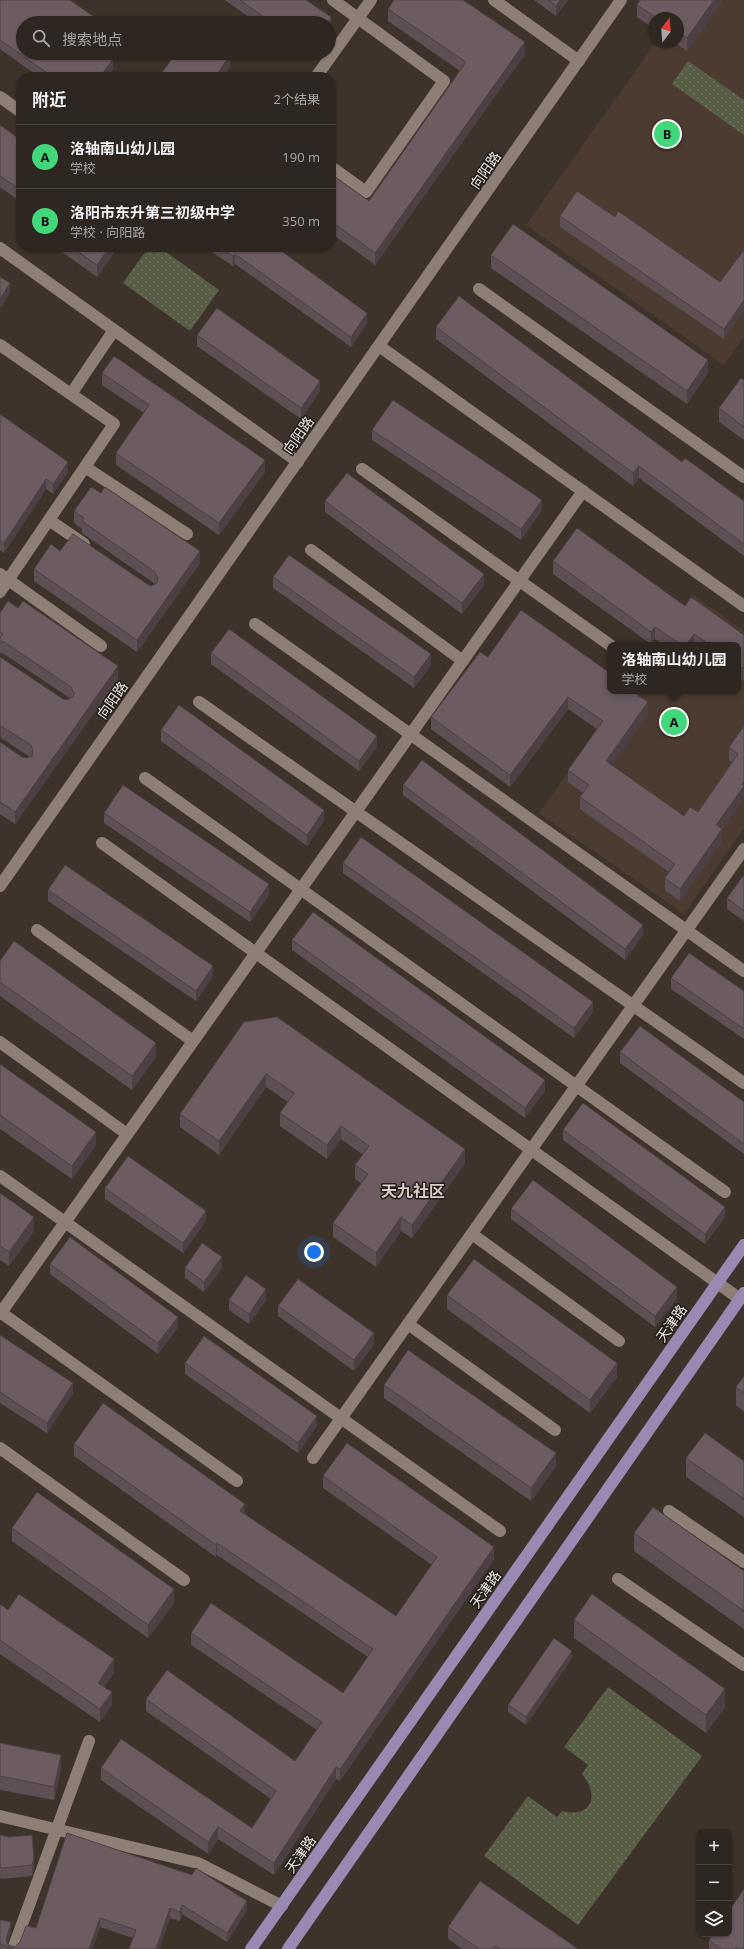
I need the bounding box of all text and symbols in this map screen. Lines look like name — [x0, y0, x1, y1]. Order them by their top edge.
north arrow — [648, 12, 684, 48]
search box — [16, 16, 336, 60]
icon: search — [30, 27, 52, 49]
text: 搜索地点 — [62, 29, 122, 49]
text: 附近 — [32, 88, 66, 111]
text: 2个结果 — [274, 90, 320, 108]
pin: B — [654, 119, 680, 149]
text: 洛轴南山幼儿园 — [70, 138, 175, 158]
street label: 向阳路 — [465, 147, 505, 193]
text: A — [41, 148, 49, 166]
text: 190 m — [282, 148, 320, 166]
text: 学校 — [70, 159, 96, 177]
text: 洛阳市东升第三初级中学 — [70, 202, 235, 222]
text: B — [41, 212, 49, 230]
text: 350 m — [282, 212, 320, 230]
text: 学校 · 向阳路 — [70, 223, 145, 241]
street label: 向阳路 — [278, 412, 318, 458]
popup — [607, 642, 741, 694]
text: 洛轴南山幼儿园 — [621, 649, 727, 669]
text: 学校 — [621, 670, 648, 688]
street label: 向阳路 — [92, 677, 132, 723]
pin: A — [661, 707, 687, 737]
district label: 天九社区 — [381, 1180, 445, 1202]
your location — [304, 1242, 324, 1262]
street label: 天津路 — [651, 1300, 691, 1346]
street label: 天津路 — [465, 1566, 505, 1612]
map controls — [696, 1829, 732, 1937]
button: + — [696, 1829, 732, 1865]
street label: 天津路 — [280, 1831, 320, 1877]
button: − — [696, 1865, 732, 1901]
button: layers — [696, 1901, 732, 1937]

